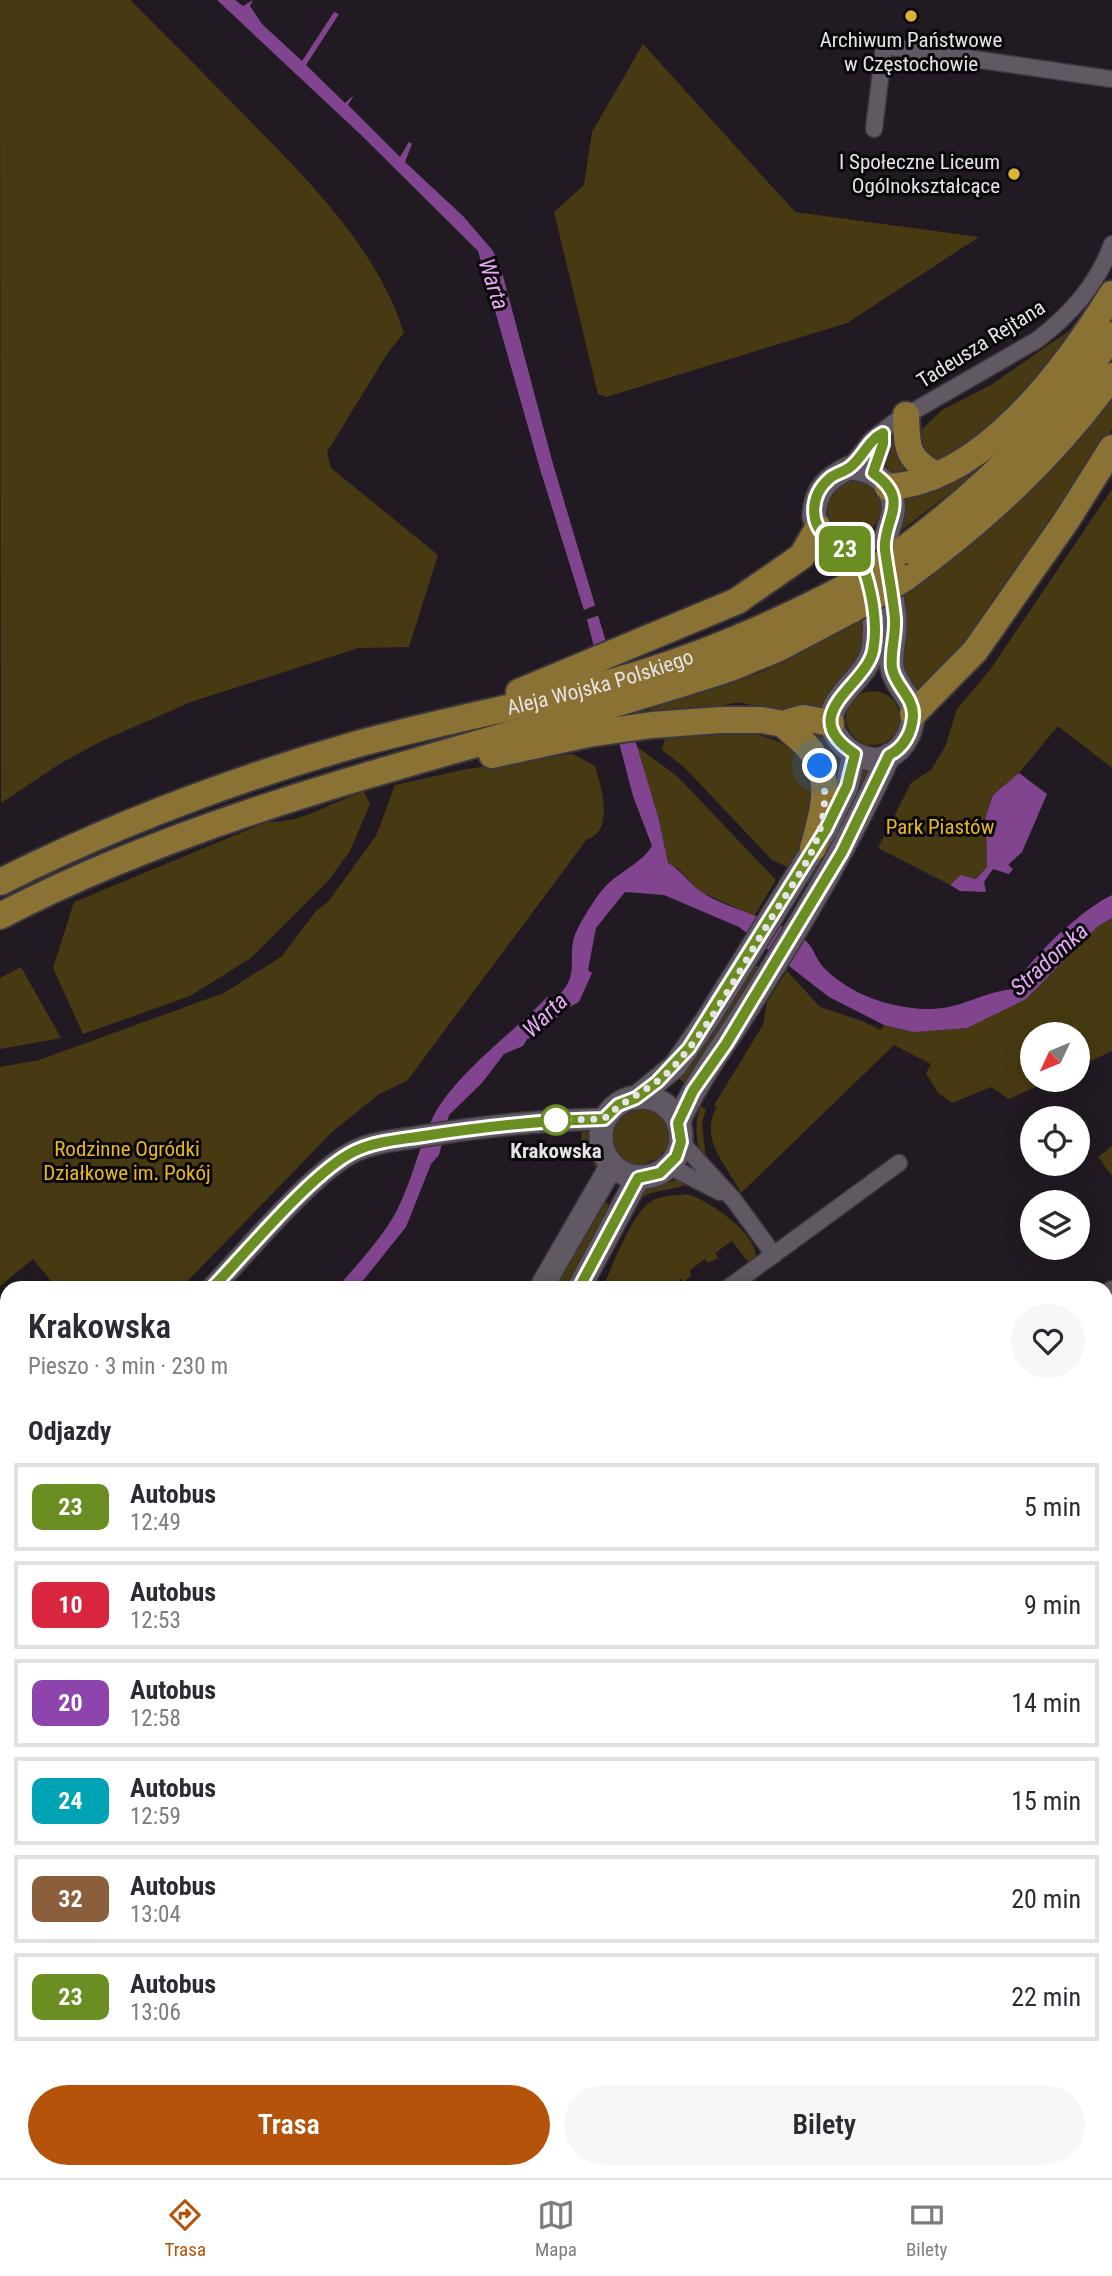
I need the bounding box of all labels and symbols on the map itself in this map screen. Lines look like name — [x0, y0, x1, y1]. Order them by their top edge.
marker: Archiwum Państwowe w Częstochowie — [903, 8, 919, 24]
place label: Archiwum Państwowe w Częstochowie — [820, 28, 1002, 76]
place label: I Społeczne Liceum Ogólnokształcące — [839, 150, 1000, 198]
marker: I Społeczne Liceum Ogólnokształcące — [1006, 166, 1022, 182]
water label: Warta — [473, 255, 514, 313]
street label: Tadeusza Rejtana — [913, 295, 1049, 393]
line badge: 23 — [814, 526, 876, 572]
street label: Aleja Wojska Polskiego — [504, 645, 697, 720]
your location — [802, 748, 837, 783]
park label: Park Piastów — [886, 815, 995, 839]
water label: Stradomka — [1005, 918, 1094, 1001]
water label: Warta — [517, 988, 573, 1043]
north arrow — [1020, 1022, 1090, 1092]
marker: Krakowska — [541, 1105, 571, 1135]
park label: Rodzinne Ogródki Działkowe im. Pokój — [43, 1137, 211, 1185]
place label: Krakowska — [510, 1139, 602, 1163]

